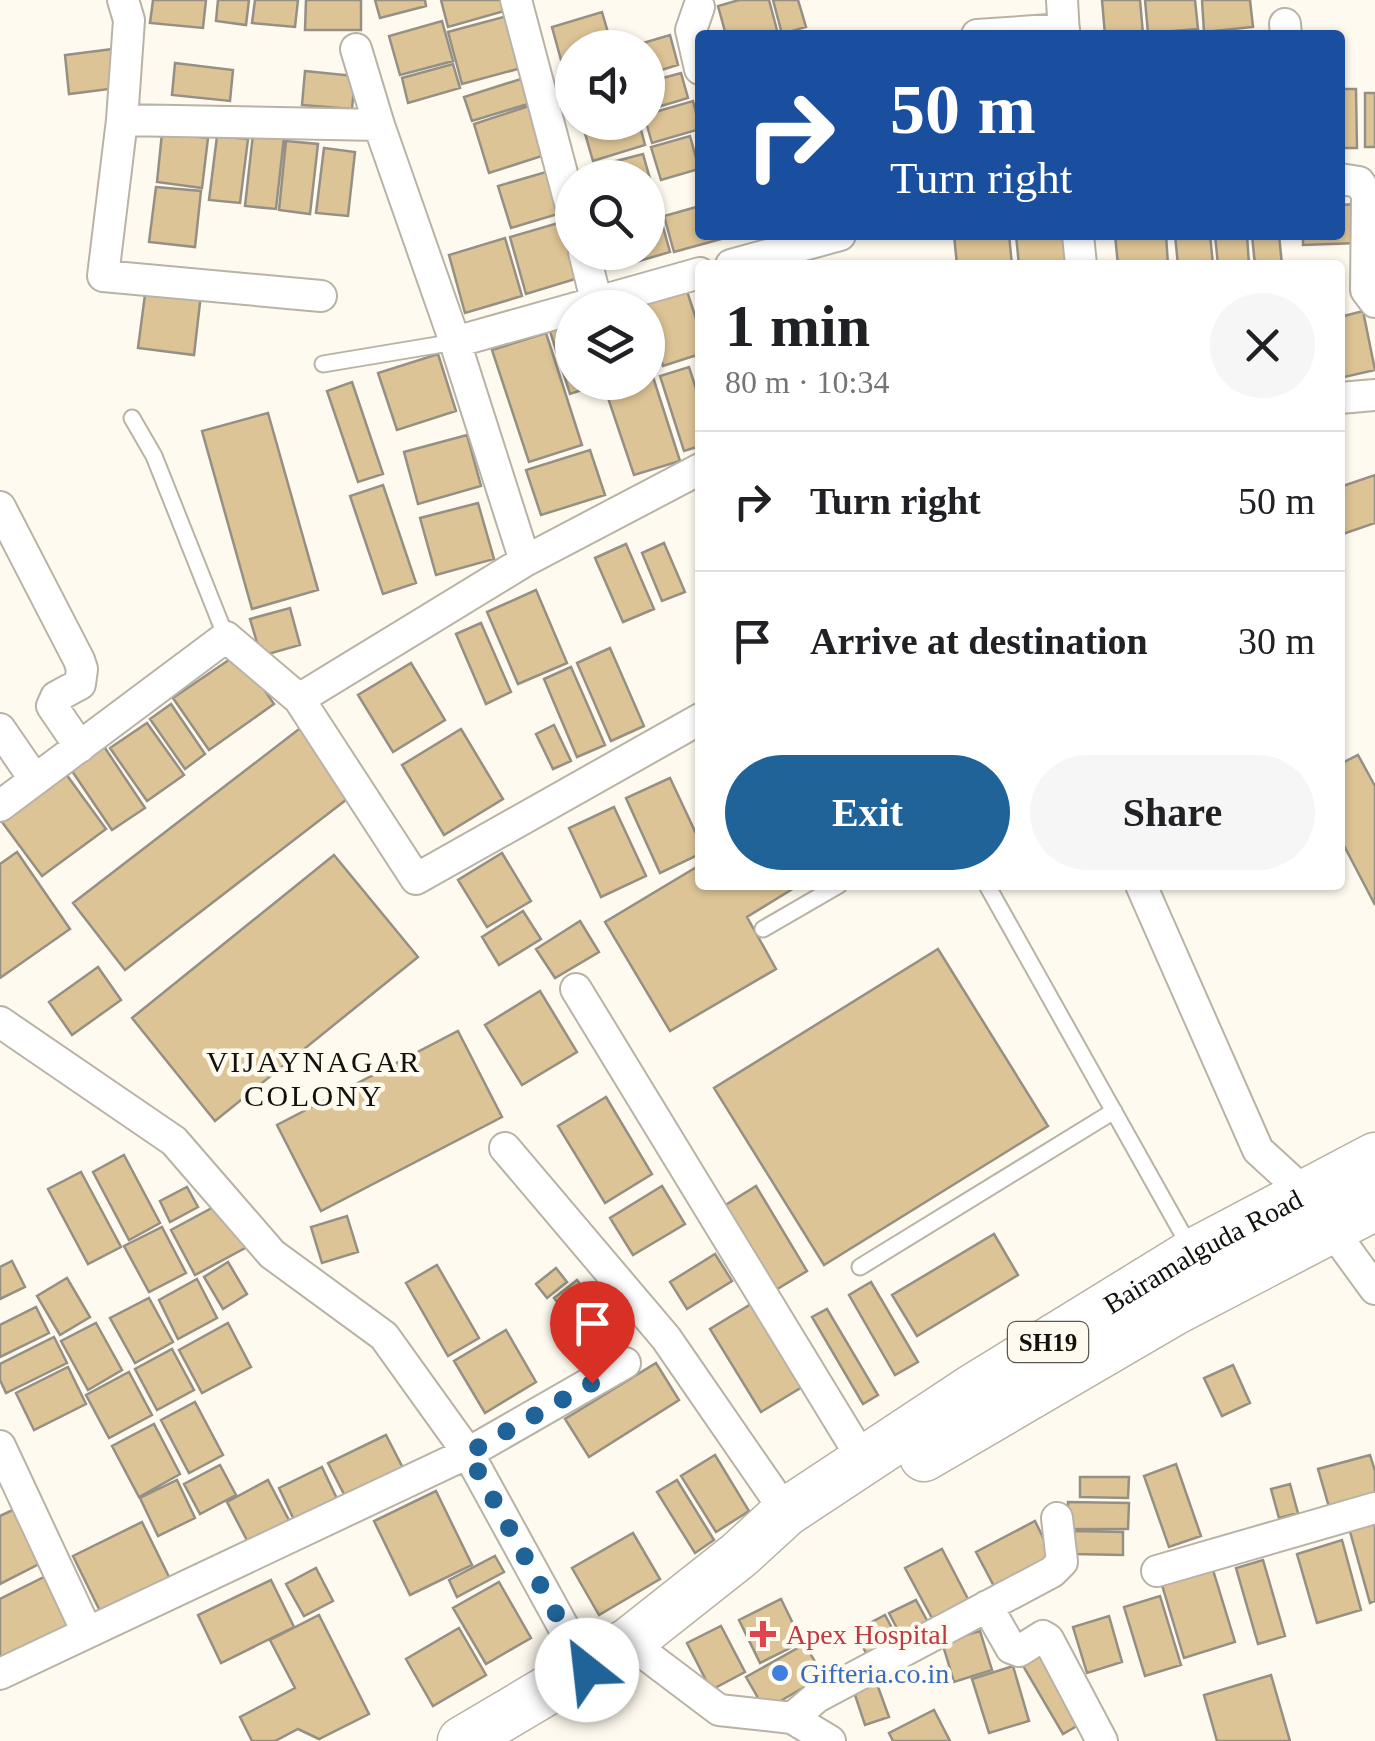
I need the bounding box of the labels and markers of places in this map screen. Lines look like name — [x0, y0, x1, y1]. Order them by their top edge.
pin — [550, 1281, 635, 1384]
place label: Apex Hospital — [786, 1619, 949, 1650]
marker: Apex Hospital — [750, 1621, 776, 1647]
place label: Gifteria.co.in — [800, 1658, 949, 1689]
marker: Gifteria.co.in — [769, 1662, 791, 1684]

